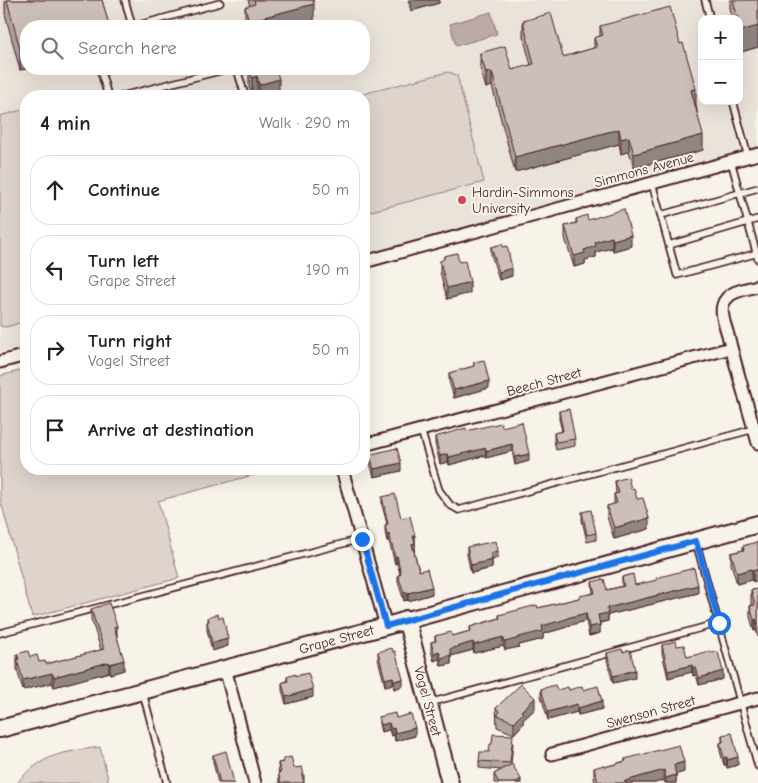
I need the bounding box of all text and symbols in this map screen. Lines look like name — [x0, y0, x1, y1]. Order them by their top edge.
map controls — [698, 15, 743, 105]
button: + — [698, 15, 743, 60]
search box — [20, 20, 370, 75]
icon: search — [38, 34, 66, 62]
text: Search here — [78, 37, 177, 59]
button: − — [698, 60, 743, 105]
text: 4 min — [40, 111, 91, 135]
text: Walk · 290 m — [259, 114, 350, 132]
street label: Simmons Avenue — [592, 149, 696, 191]
icon: ahead — [41, 176, 69, 204]
text: Continue — [88, 179, 160, 201]
text: 50 m — [312, 181, 349, 199]
place label: Hardin-Simmons University — [472, 184, 574, 217]
marker: Hardin-Simmons University — [456, 194, 468, 206]
text: Turn left — [88, 250, 159, 272]
icon: left — [41, 256, 69, 284]
text: 190 m — [306, 261, 349, 279]
text: Grape Street — [88, 272, 176, 290]
text: Turn right — [88, 330, 172, 352]
icon: right — [41, 336, 69, 364]
text: 50 m — [312, 341, 349, 359]
text: Vogel Street — [88, 352, 170, 370]
street label: Beech Street — [505, 364, 584, 400]
icon: arrive — [41, 416, 69, 444]
text: Arrive at destination — [88, 419, 254, 441]
route end — [351, 528, 374, 551]
route start — [708, 612, 731, 635]
street label: Grape Street — [297, 621, 376, 657]
street label: Vogel Street — [411, 664, 446, 739]
street label: Swenson Street — [605, 692, 698, 732]

